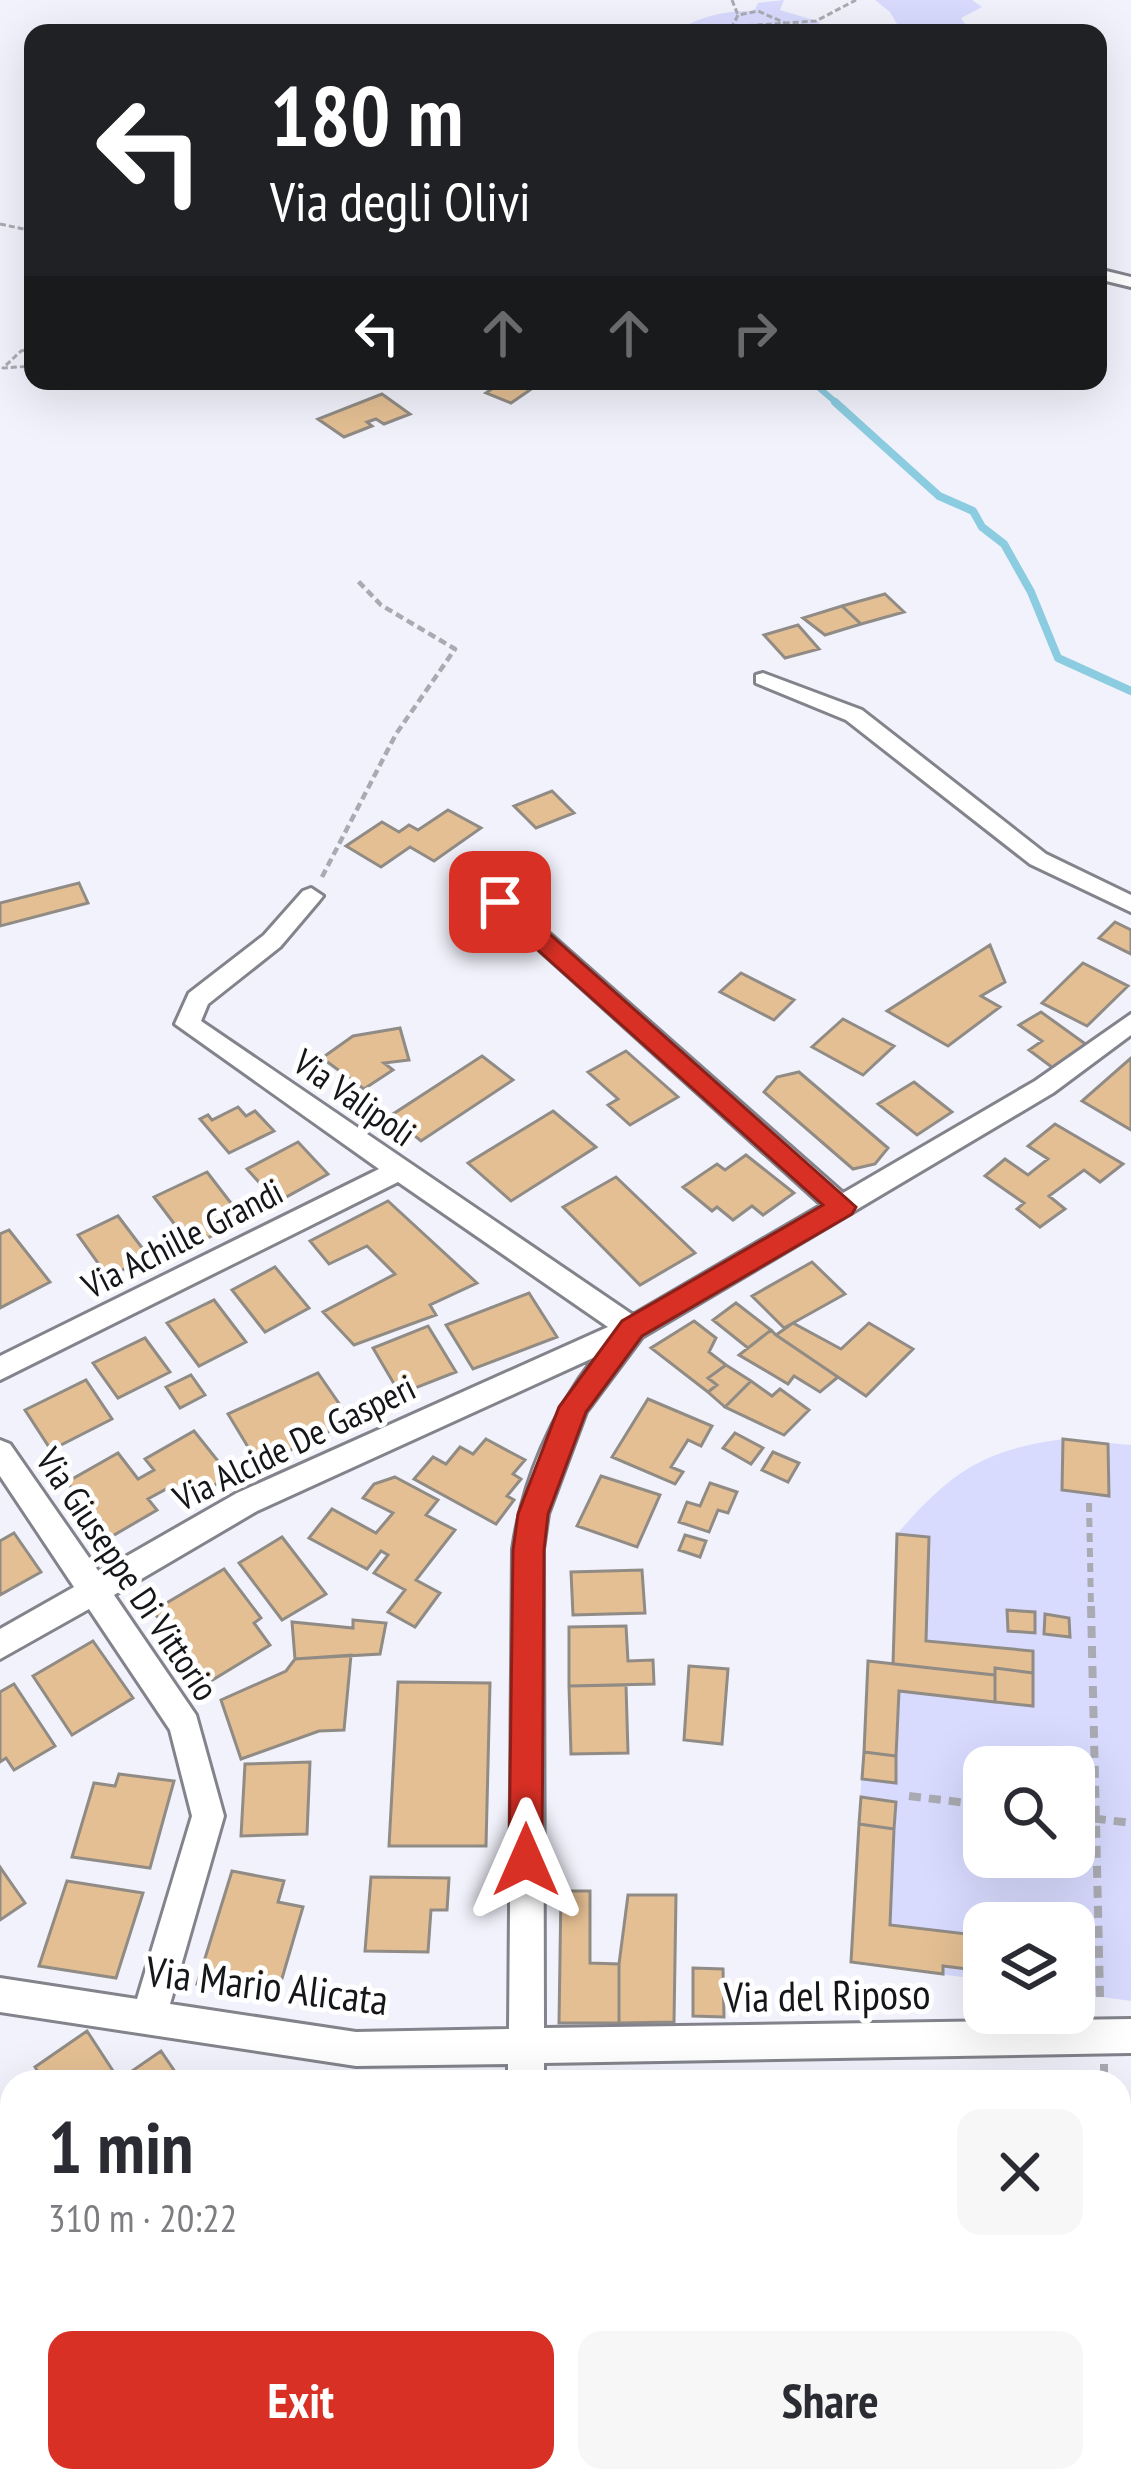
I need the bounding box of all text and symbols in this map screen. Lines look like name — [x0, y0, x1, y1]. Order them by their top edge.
text: 180 m — [270, 60, 463, 169]
icon: left — [72, 72, 228, 228]
text: Via degli Olivi — [270, 166, 531, 236]
icon: left — [344, 300, 410, 366]
icon: ahead — [470, 300, 536, 366]
icon: ahead — [596, 300, 662, 366]
icon: right — [722, 300, 788, 366]
pin — [449, 851, 551, 953]
icon: arrive — [467, 869, 533, 935]
street label: Via Valipoli — [284, 1037, 425, 1156]
street label: Via Achille Grandi — [73, 1167, 290, 1309]
street label: Via Alcide De Gasperi — [164, 1363, 423, 1521]
street label: Via Giuseppe Di Vittorio — [26, 1438, 230, 1709]
map controls — [963, 1746, 1095, 2034]
button: search — [963, 1746, 1095, 1878]
position arrow — [463, 1797, 589, 1923]
button: layers — [963, 1902, 1095, 2034]
street label: Via Mario Alicata — [142, 1943, 391, 2027]
street label: Via del Riposo — [722, 1966, 931, 2024]
text: 1 min — [48, 2100, 193, 2193]
button: close — [957, 2109, 1083, 2235]
text: 310 m · 20:22 — [48, 2192, 237, 2243]
button: Exit — [48, 2331, 554, 2469]
button: Share — [578, 2331, 1083, 2469]

